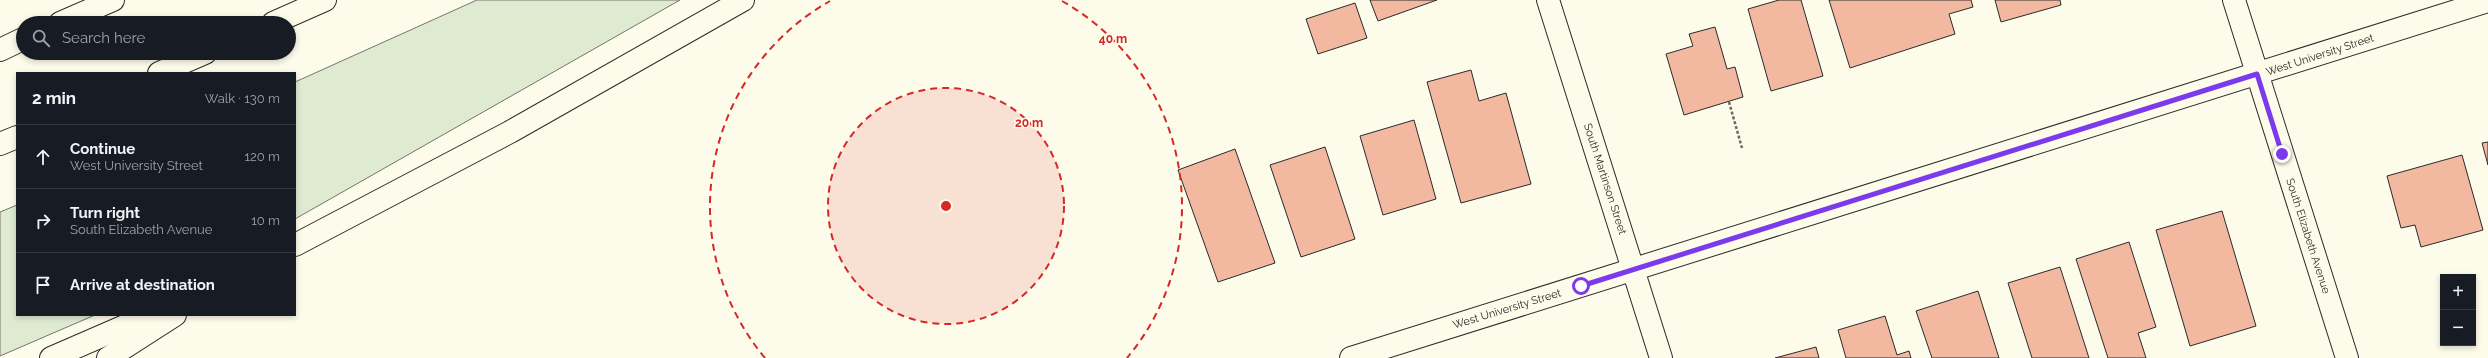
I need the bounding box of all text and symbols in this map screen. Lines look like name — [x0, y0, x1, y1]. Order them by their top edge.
search box — [16, 16, 296, 60]
icon: search — [30, 27, 52, 49]
text: Search here — [62, 29, 145, 47]
street label: West University Street — [2265, 31, 2376, 79]
text: 40 m — [1099, 32, 1127, 46]
text: 2 min — [32, 88, 76, 108]
text: Walk · 130 m — [205, 91, 280, 106]
text: 20 m — [1015, 116, 1043, 130]
street label: South Martinson Street — [1581, 122, 1629, 237]
text: Continue — [70, 140, 135, 158]
route end — [2273, 145, 2291, 163]
icon: ahead — [32, 146, 54, 168]
text: 120 m — [244, 149, 280, 164]
text: West University Street — [70, 158, 203, 173]
street label: South Elizabeth Avenue — [2283, 177, 2333, 296]
centre of rings — [939, 199, 953, 213]
text: Turn right — [70, 204, 140, 222]
icon: right — [32, 210, 54, 232]
text: 10 m — [251, 213, 280, 228]
text: South Elizabeth Avenue — [70, 222, 212, 237]
icon: arrive — [32, 274, 54, 296]
map controls — [2440, 274, 2476, 346]
button: + — [2440, 274, 2476, 310]
text: Arrive at destination — [70, 276, 215, 294]
route start — [1572, 277, 1590, 295]
street label: West University Street — [1451, 286, 1563, 332]
button: − — [2440, 310, 2476, 346]

